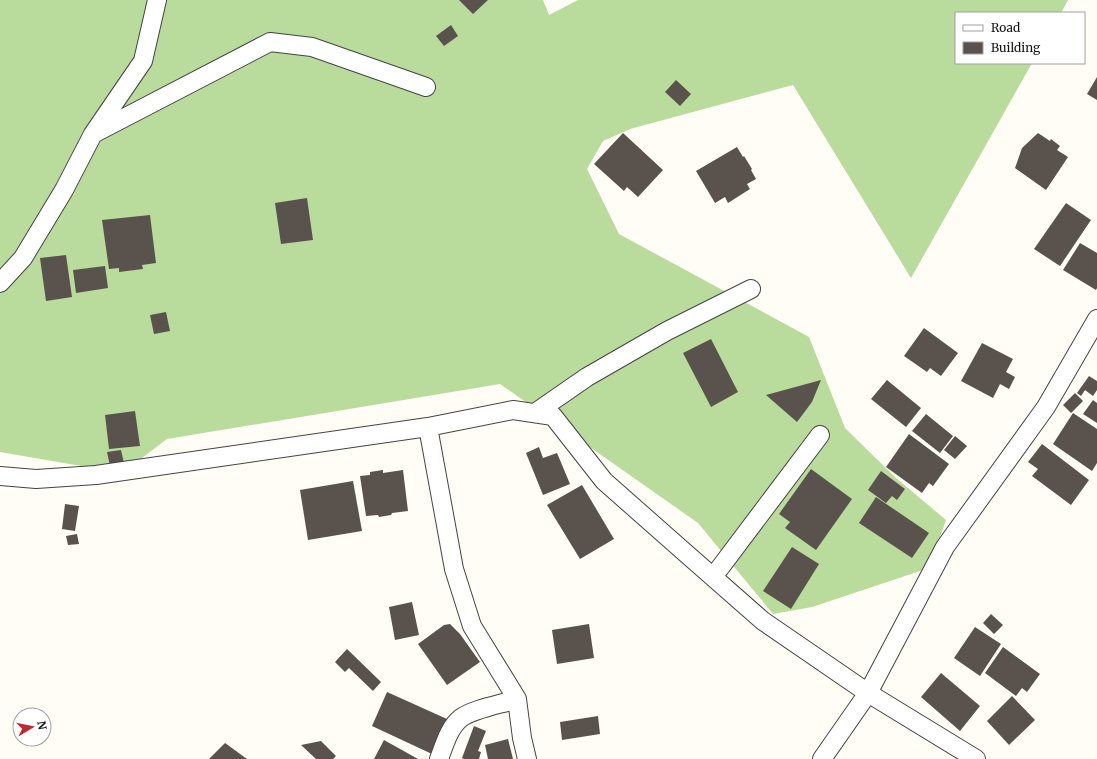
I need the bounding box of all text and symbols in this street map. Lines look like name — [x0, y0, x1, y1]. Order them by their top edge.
legend — [955, 12, 1085, 64]
text: Road — [991, 20, 1020, 35]
text: Building — [991, 40, 1041, 55]
north arrow — [12, 707, 52, 747]
text: N — [34, 720, 50, 731]

